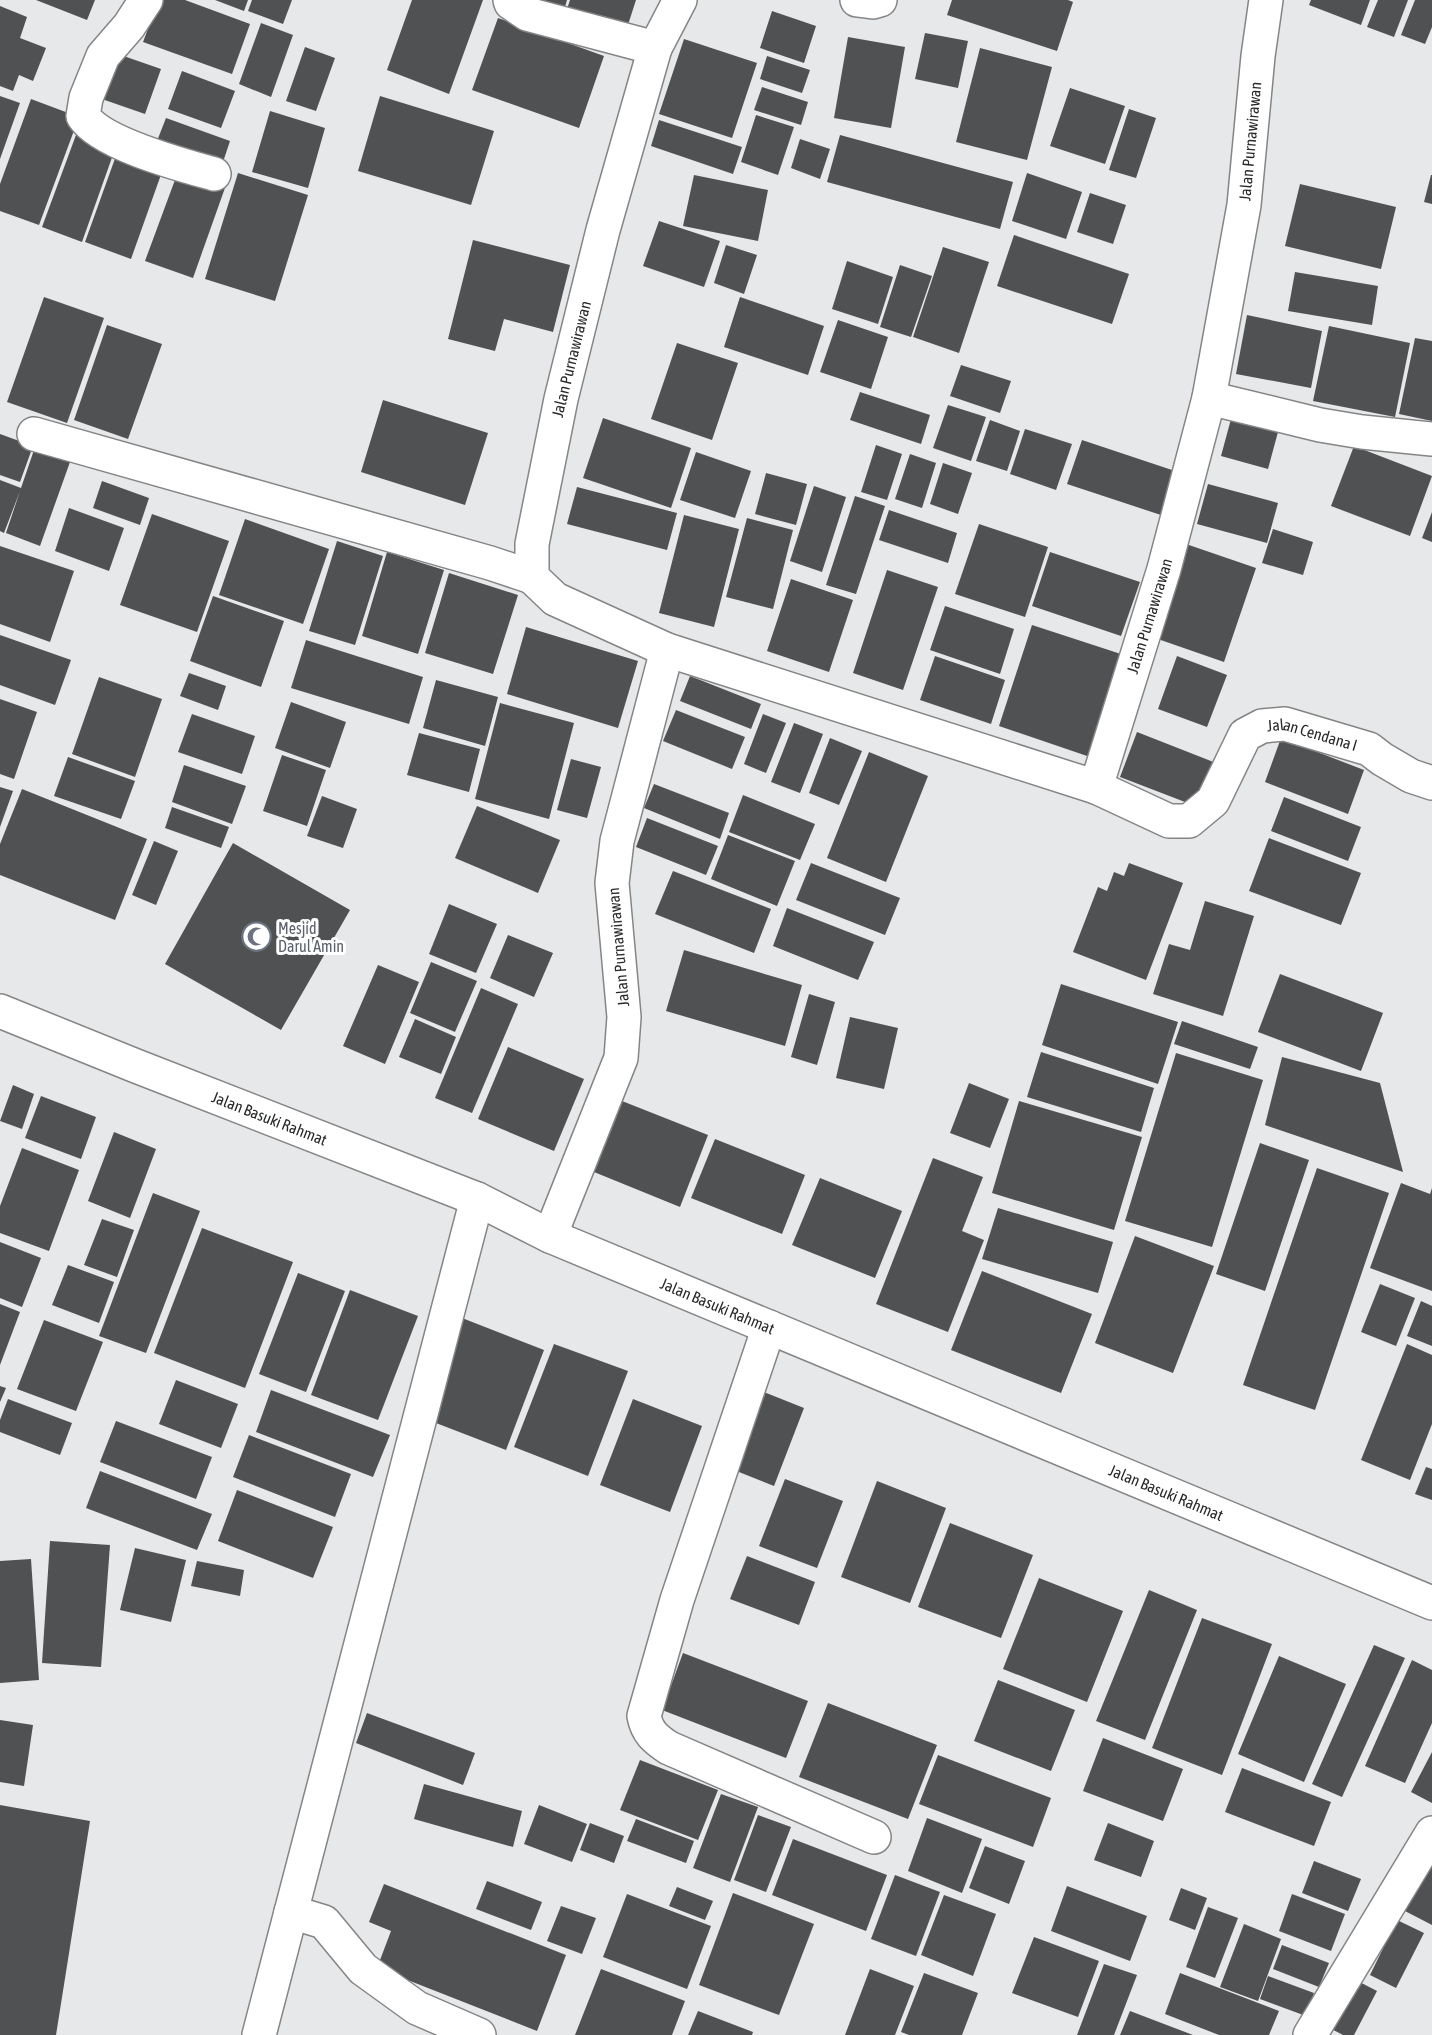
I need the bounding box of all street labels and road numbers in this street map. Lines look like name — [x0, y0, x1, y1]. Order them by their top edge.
street label: Jalan Purnawirawan — [1235, 81, 1265, 202]
street label: Jalan Purnawirawan — [548, 299, 594, 419]
street label: Jalan Purnawirawan — [1123, 556, 1175, 676]
street label: Jalan Cendana I — [1266, 715, 1360, 754]
street label: Jalan Purnawirawan — [604, 887, 632, 1007]
street label: Jalan Basuki Rahmat — [209, 1088, 330, 1149]
street label: Jalan Basuki Rahmat — [658, 1274, 778, 1338]
street label: Jalan Basuki Rahmat — [1106, 1461, 1226, 1524]

